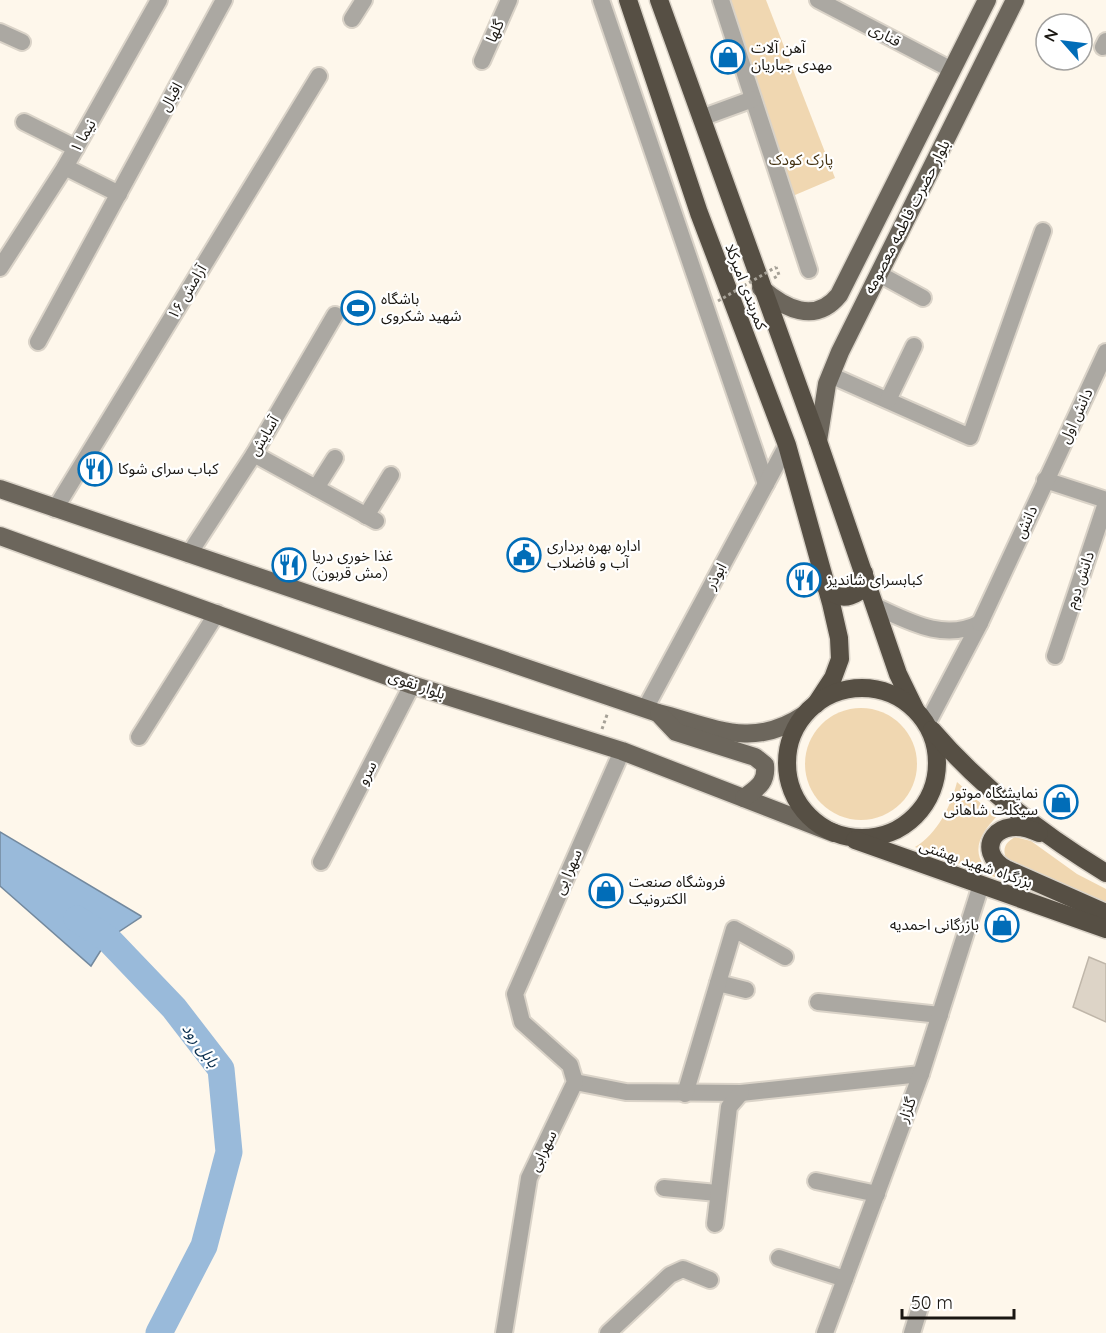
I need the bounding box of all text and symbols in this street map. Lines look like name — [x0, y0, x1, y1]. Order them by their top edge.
north arrow — [1034, 12, 1094, 72]
street label: گلها — [481, 16, 508, 45]
street label: قناری — [866, 18, 905, 51]
text: N — [1039, 25, 1062, 45]
place label: آهن آلات مهدی جباریان — [751, 38, 832, 74]
shop icon: آهن آلات مهدی جباریان — [710, 39, 746, 75]
street label: اقبال — [155, 79, 186, 115]
street label: نیما ۱ — [65, 116, 100, 156]
street label: بلوار حضرت فاطمه معصومه — [859, 137, 954, 297]
park label: پارک کودک — [769, 150, 833, 170]
street label: کمربندی امیرکلا — [721, 241, 772, 333]
street label: آرامش ۱۶ — [163, 260, 211, 323]
place label: باشگاه شهید شکروی — [381, 289, 462, 325]
sports icon: باشگاه شهید شکروی — [340, 290, 376, 326]
street label: دانش اول — [1055, 385, 1097, 446]
street label: آسایش — [244, 412, 283, 459]
restaurant icon: کباب سرای شوکا — [77, 451, 113, 487]
place label: کباب سرای شوکا — [118, 459, 219, 478]
street label: دانش — [1010, 502, 1041, 541]
place label: اداره بهره برداری آب و فاضلاب — [547, 536, 641, 572]
public building icon: اداره بهره برداری آب و فاضلاب — [506, 537, 542, 573]
place label: غذا خوری دریا (مش قربون) — [312, 546, 394, 582]
restaurant icon: غذا خوری دریا (مش قربون) — [271, 547, 307, 583]
street label: دانش دوم — [1061, 549, 1100, 611]
street label: ابوذر — [700, 559, 730, 593]
restaurant icon: کبابسرای شاندیز — [786, 562, 822, 598]
place label: کبابسرای شاندیز — [826, 570, 923, 589]
street label: بلوار نقوی — [386, 666, 448, 703]
street label: سرو — [353, 757, 381, 788]
place label: نمایشگاه موتور سیکلت شاهانی — [944, 783, 1038, 819]
shop icon: نمایشگاه موتور سیکلت شاهانی — [1043, 784, 1079, 820]
street label: بزرگراه شهید بهشتی — [917, 835, 1035, 892]
street label: سهرا بی — [549, 846, 586, 897]
place label: فروشگاه صنعت الکترونیک — [629, 872, 725, 908]
shop icon: فروشگاه صنعت الکترونیک — [588, 873, 624, 909]
shop icon: بازرگانی احمدیه — [984, 907, 1020, 943]
place label: بازرگانی احمدیه — [890, 915, 979, 934]
water label: بابل رود — [178, 1019, 224, 1072]
street label: گلزار — [893, 1094, 920, 1126]
street label: سهرابی — [524, 1127, 561, 1175]
scale bar — [902, 1282, 1014, 1320]
text: 50 m — [911, 1291, 953, 1314]

